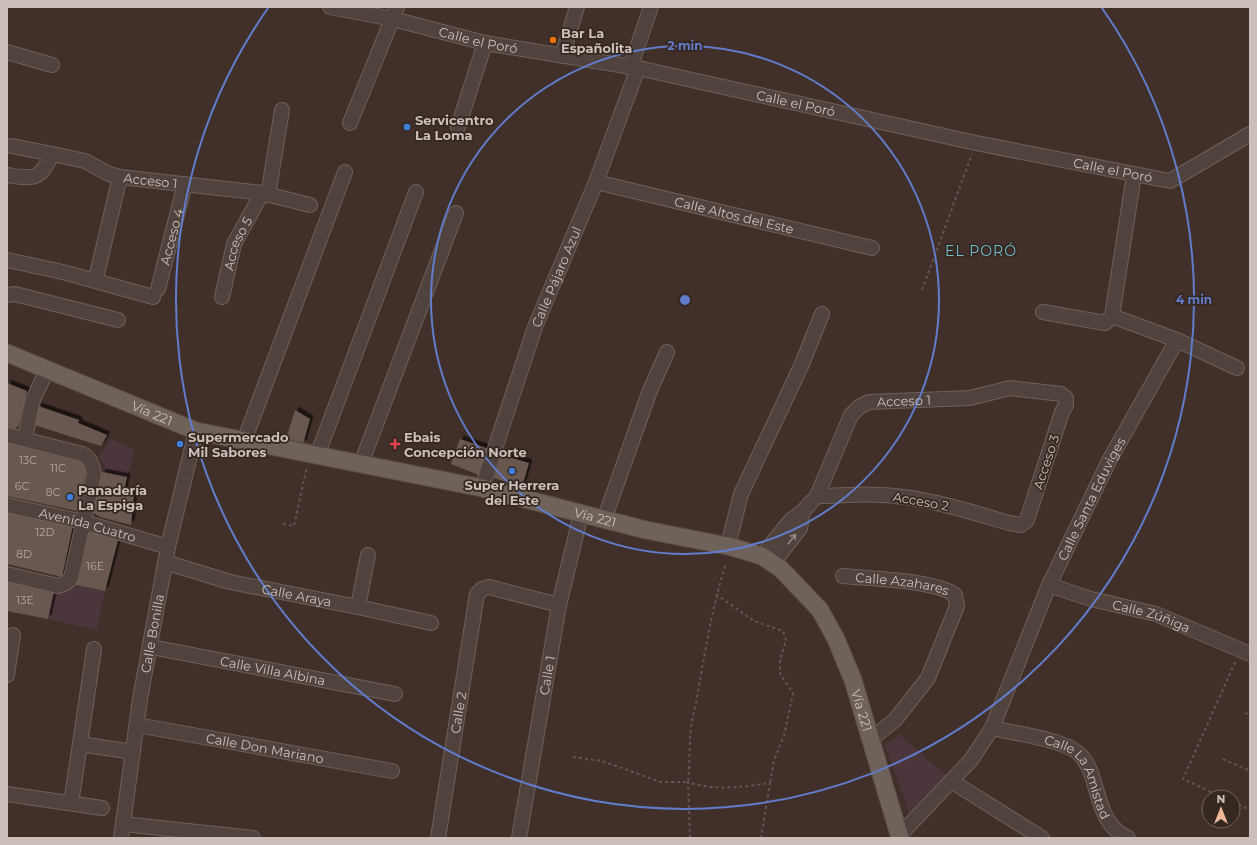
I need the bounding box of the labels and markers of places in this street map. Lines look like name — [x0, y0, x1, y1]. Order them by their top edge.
place label: Bar La Españolita — [561, 25, 632, 56]
marker: Bar La Españolita — [548, 35, 558, 45]
place label: Servicentro La Loma — [415, 112, 494, 143]
marker: Servicentro La Loma — [402, 122, 412, 132]
centre of rings — [678, 293, 692, 307]
place label: Supermercado Mil Sabores — [188, 429, 289, 460]
place label: Ebais Concepción Norte — [404, 429, 527, 460]
marker: Ebais Concepción Norte — [389, 438, 401, 450]
marker: Supermercado Mil Sabores — [175, 439, 185, 449]
marker: Super Herrera del Este — [507, 466, 517, 476]
place label: Super Herrera del Este — [465, 477, 559, 508]
place label: Panadería La Espiga — [78, 482, 147, 513]
marker: Panadería La Espiga — [65, 492, 75, 502]

